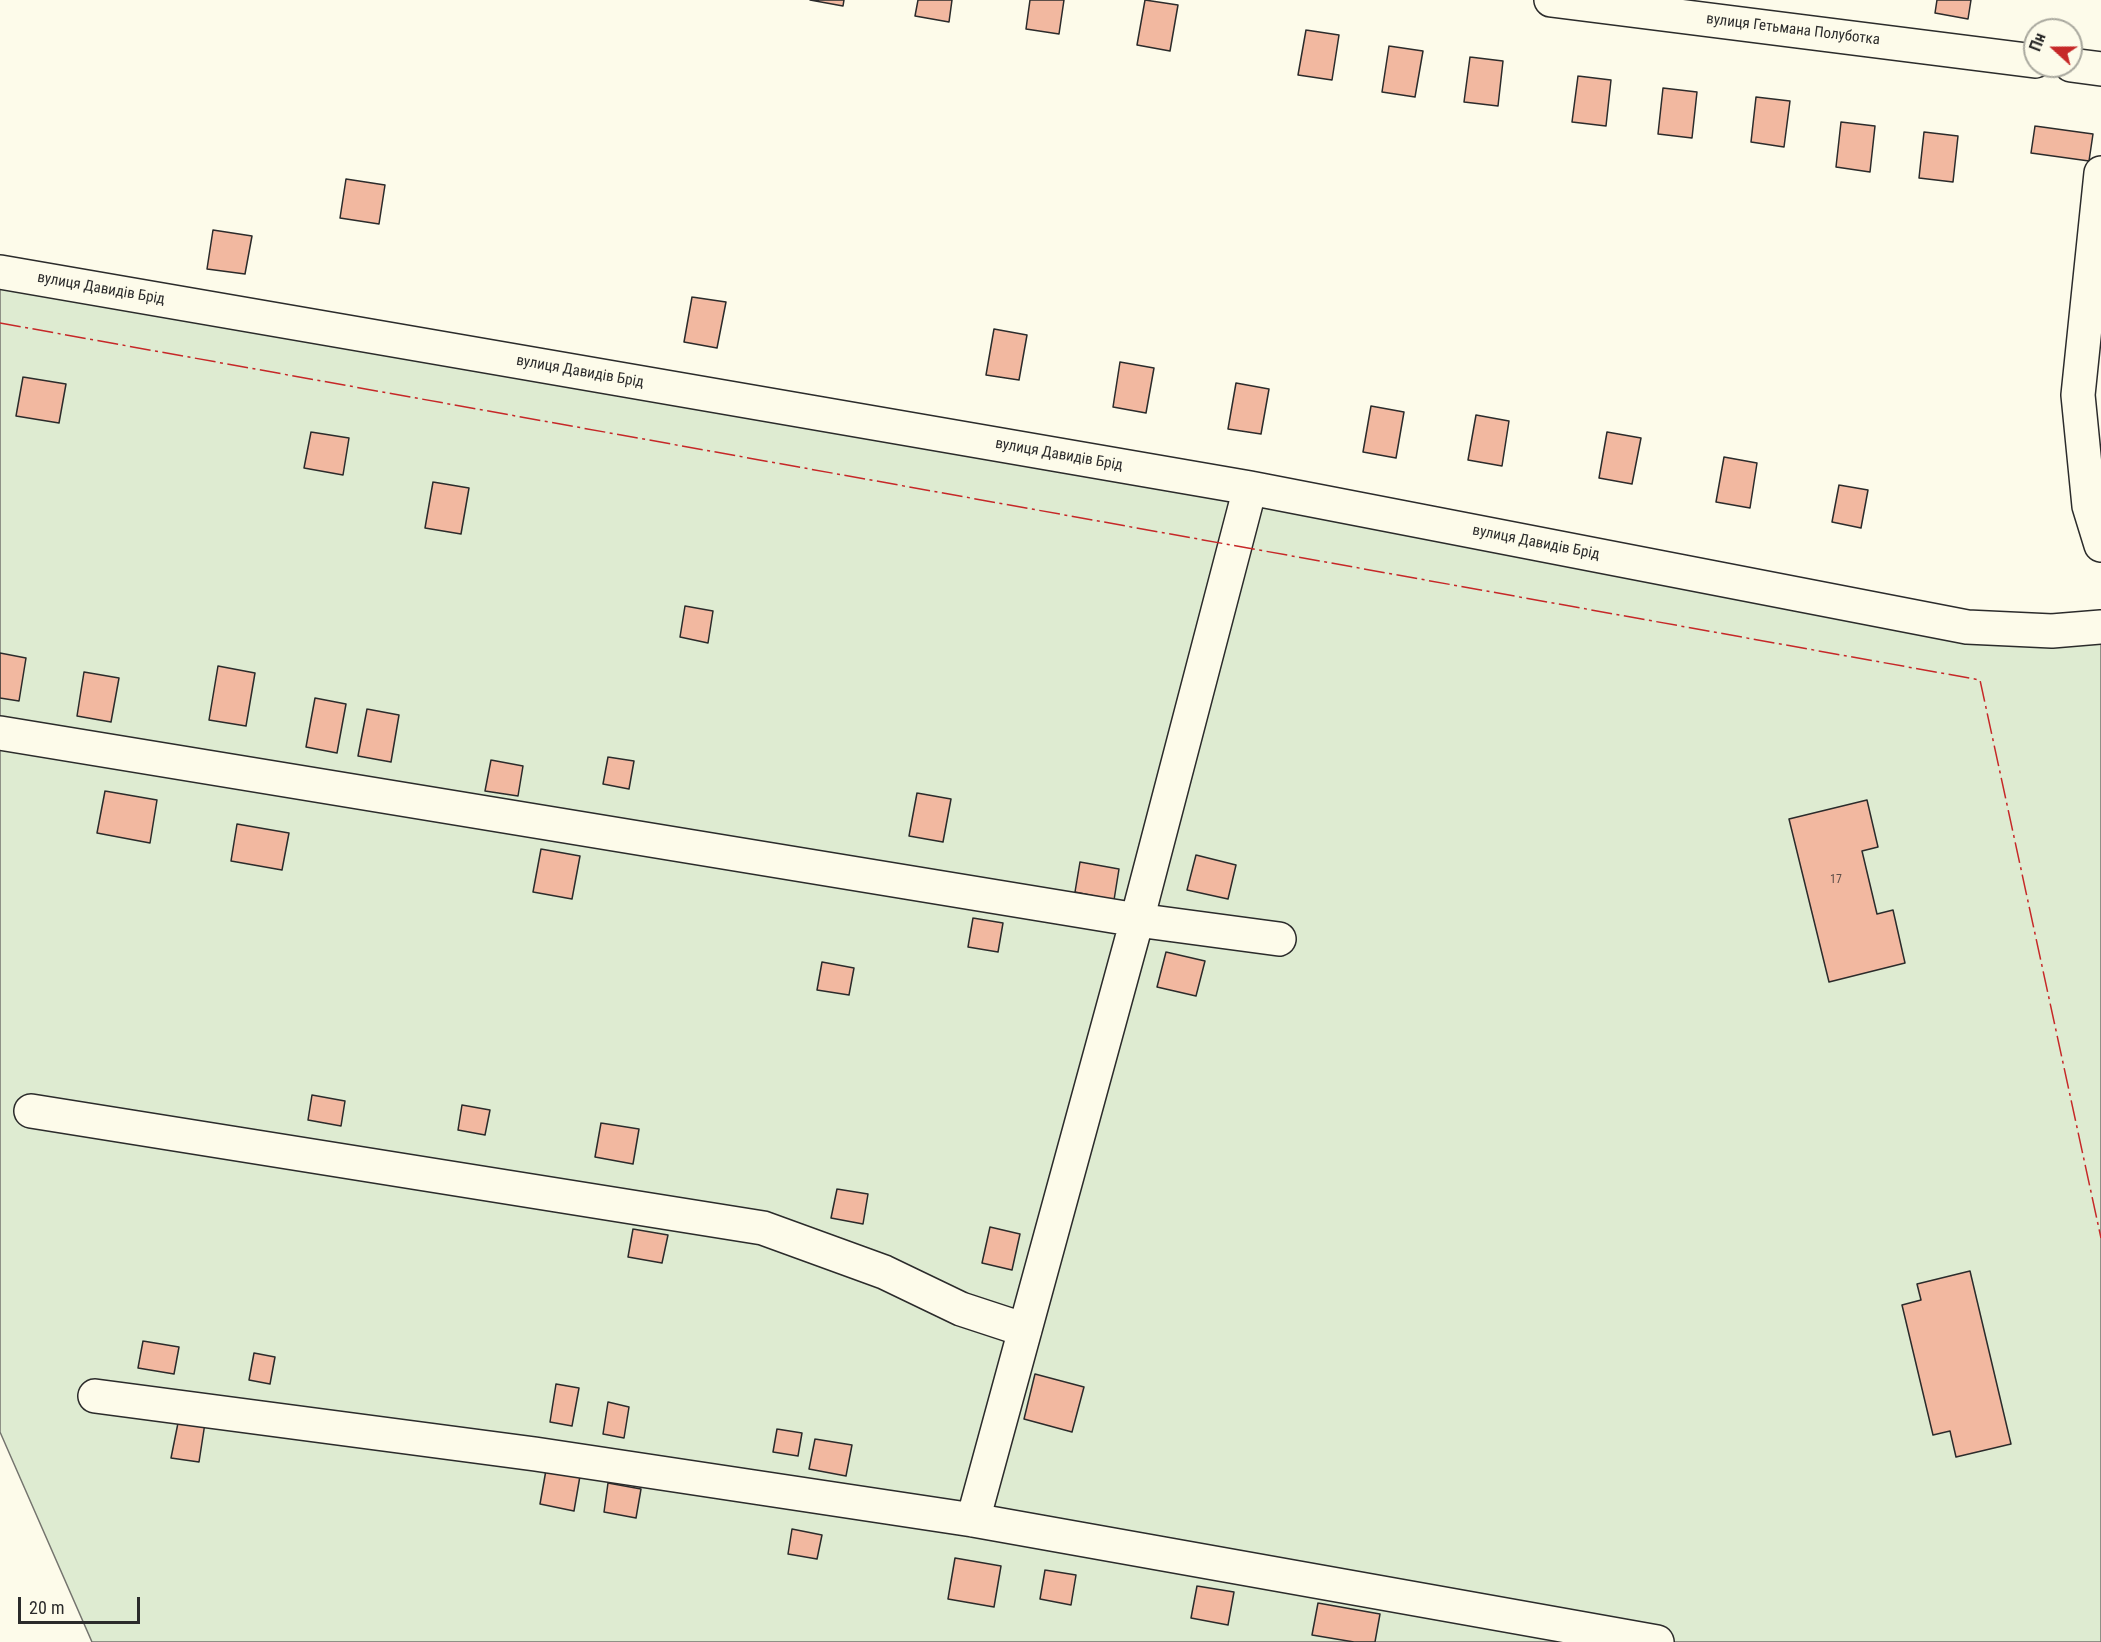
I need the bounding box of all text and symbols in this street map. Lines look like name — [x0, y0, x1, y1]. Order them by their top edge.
street label: вулиця Гетьмана Полуботка — [1705, 10, 1881, 50]
north arrow — [2023, 18, 2083, 78]
text: Пн — [2026, 30, 2050, 54]
street label: вулиця Давидів Брід — [36, 269, 166, 309]
street label: вулиця Давидів Брід — [515, 352, 645, 392]
street label: вулиця Давидів Брід — [994, 435, 1124, 475]
street label: вулиця Давидів Брід — [1471, 522, 1601, 564]
house number: 17 — [1830, 873, 1842, 887]
scale bar — [21, 1585, 142, 1623]
text: 20 m — [29, 1597, 64, 1618]

